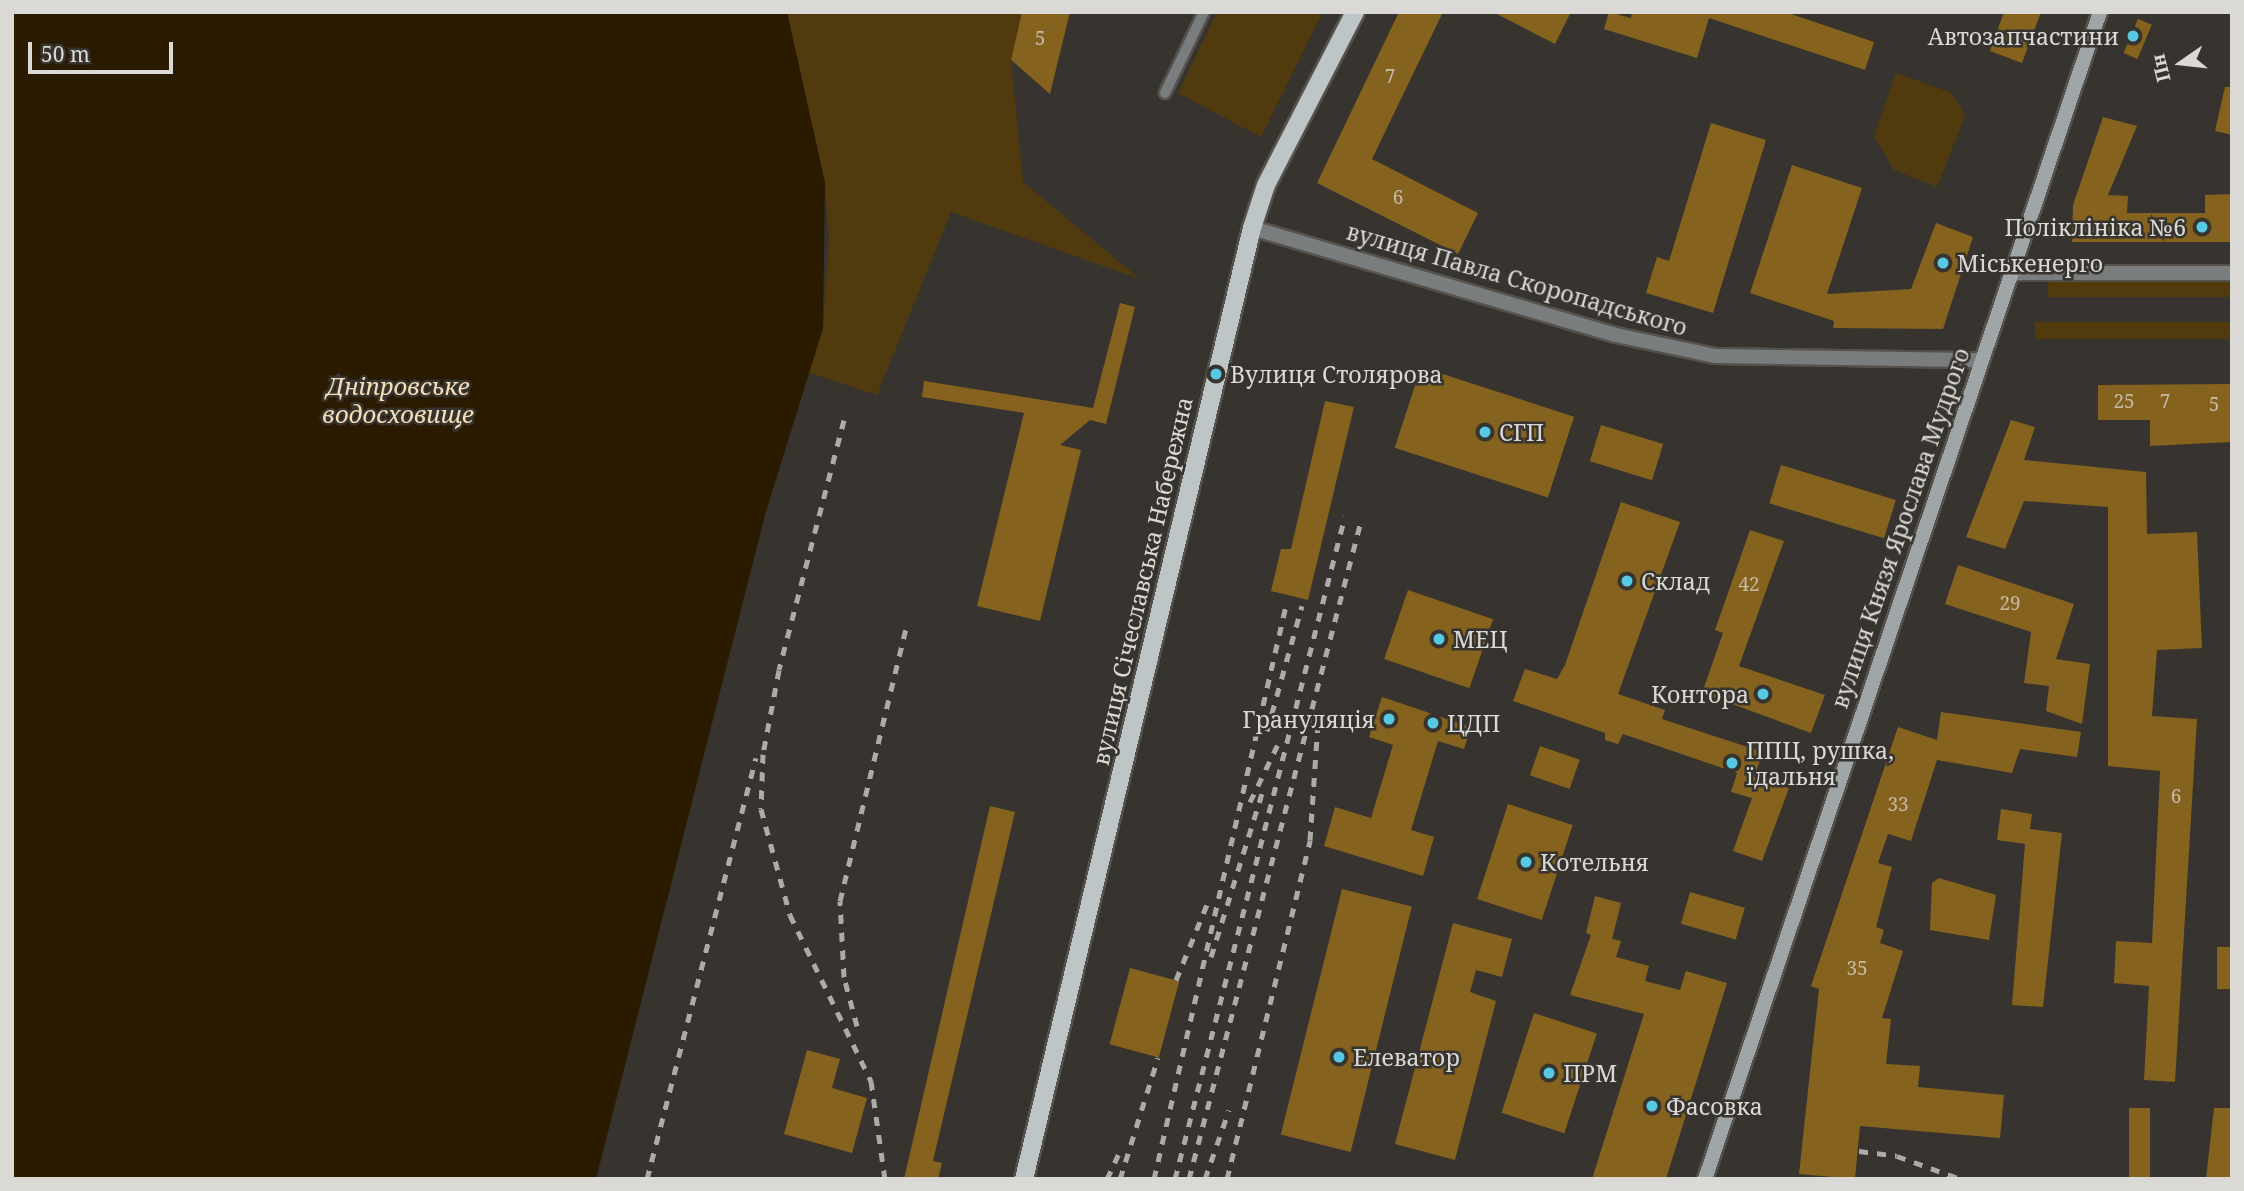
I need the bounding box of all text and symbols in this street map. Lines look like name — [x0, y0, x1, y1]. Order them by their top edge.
place label: Автозапчастини — [1928, 22, 2119, 50]
scale bar — [32, 28, 177, 72]
house number: 5 — [1035, 28, 1045, 50]
marker: Автозапчастини — [2125, 28, 2141, 44]
north arrow — [2146, 28, 2216, 98]
text: 50 m — [41, 40, 90, 68]
text: Пн — [2145, 51, 2177, 85]
house number: 7 — [1385, 66, 1395, 88]
house number: 6 — [1393, 187, 1403, 209]
place label: Поліклініка №6 — [2004, 213, 2186, 241]
street label: вулиця Павла Скоропадського — [1344, 217, 1690, 341]
marker: Поліклініка №6 — [2192, 217, 2212, 237]
place label: Міськенерго — [1957, 249, 2103, 277]
marker: Міськенерго — [1935, 255, 1951, 271]
street label: вулиця Князя Ярослава Мудрого — [1825, 344, 1975, 712]
place label: Вулиця Столярова — [1230, 360, 1443, 388]
marker: Вулиця Столярова — [1208, 366, 1224, 382]
water label: Дніпровське водосховище — [322, 372, 474, 428]
house number: 25 — [2113, 391, 2135, 413]
house number: 7 — [2160, 391, 2170, 413]
street label: вулиця Січеславська Набережна — [1086, 394, 1198, 768]
house number: 5 — [2209, 394, 2219, 416]
place label: СГП — [1499, 418, 1544, 446]
marker: СГП — [1477, 424, 1493, 440]
place label: Склад — [1641, 567, 1710, 595]
marker: Склад — [1619, 573, 1635, 589]
house number: 42 — [1738, 574, 1760, 596]
house number: 29 — [1999, 593, 2021, 615]
place label: МЕЦ — [1453, 625, 1508, 653]
marker: МЕЦ — [1431, 631, 1447, 647]
place label: Контора — [1651, 680, 1749, 708]
marker: Контора — [1755, 686, 1771, 702]
place label: Грануляція — [1242, 705, 1375, 733]
place label: ЦДП — [1447, 709, 1500, 737]
marker: Грануляція — [1381, 711, 1397, 727]
marker: ЦДП — [1425, 715, 1441, 731]
place label: ППЦ, рушка, їдальня — [1746, 736, 1894, 790]
marker: ППЦ, рушка, їдальня — [1724, 755, 1740, 771]
house number: 6 — [2171, 786, 2181, 808]
house number: 33 — [1887, 794, 1909, 816]
place label: Котельня — [1540, 848, 1649, 876]
marker: Котельня — [1518, 854, 1534, 870]
house number: 35 — [1846, 958, 1868, 980]
place label: Елеватор — [1353, 1043, 1460, 1071]
marker: Елеватор — [1331, 1049, 1347, 1065]
place label: ПРМ — [1563, 1059, 1617, 1087]
marker: ПРМ — [1541, 1065, 1557, 1081]
place label: Фасовка — [1666, 1092, 1763, 1120]
marker: Фасовка — [1644, 1098, 1660, 1114]

